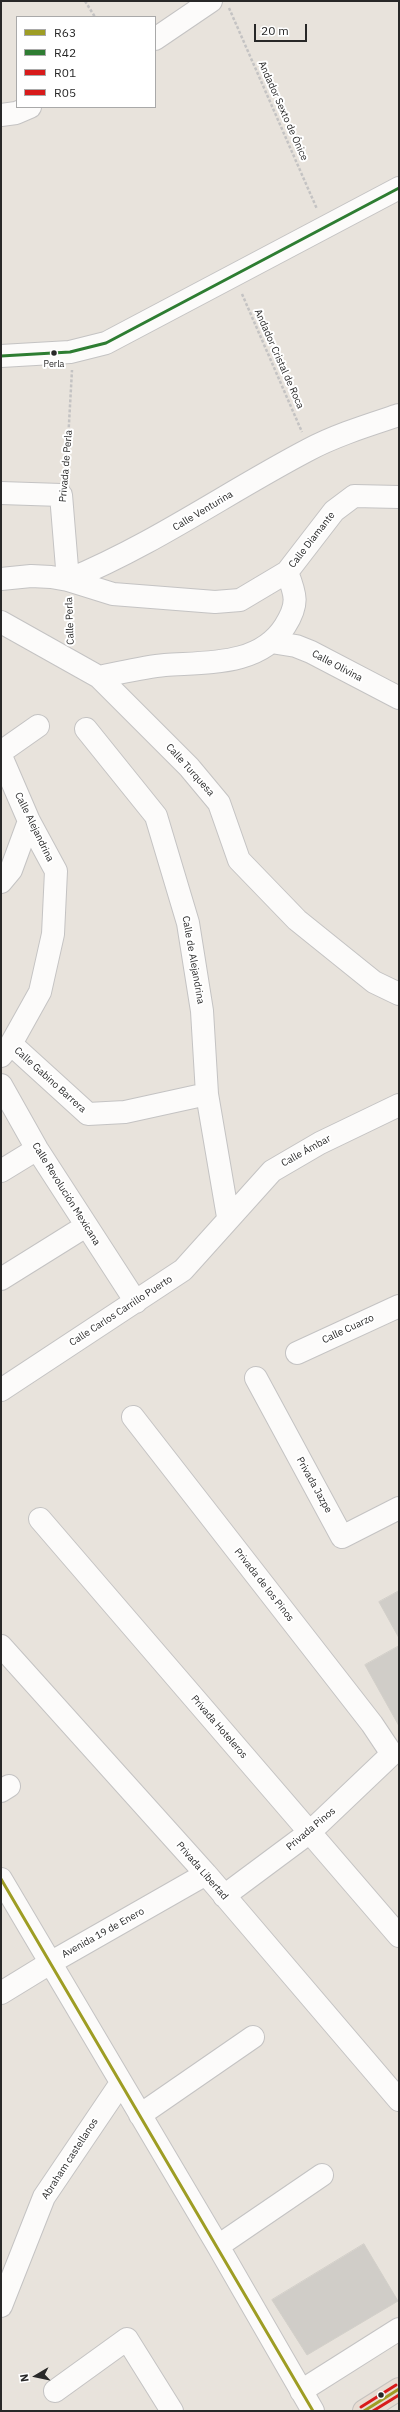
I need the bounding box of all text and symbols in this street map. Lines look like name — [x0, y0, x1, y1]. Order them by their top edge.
legend — [16, 16, 156, 108]
scale bar — [256, 16, 309, 42]
text: 20 m — [261, 23, 289, 38]
text: R63 — [54, 25, 76, 40]
text: R42 — [54, 45, 76, 60]
street label: Andador Sexto de Ónice — [256, 59, 310, 163]
text: R01 — [54, 65, 76, 80]
text: R05 — [54, 85, 76, 100]
street label: Andador Cristal de Roca — [252, 307, 306, 411]
marker: Perla — [49, 348, 59, 358]
place label: Perla — [44, 359, 64, 369]
street label: Privada de Perla — [57, 429, 75, 503]
street label: Calle Venturina — [171, 488, 235, 534]
street label: Calle Diamante — [286, 509, 338, 571]
street label: Calle Perla — [63, 597, 77, 645]
street label: Calle Olivina — [310, 648, 364, 684]
street label: Calle Turquesa — [163, 741, 217, 799]
street label: Calle Alejandrina — [12, 790, 56, 864]
street label: Calle de Alejandrina — [179, 915, 207, 1005]
street label: Calle Gabino Barrera — [12, 1045, 88, 1115]
street label: Calle Ámbar — [279, 1132, 333, 1170]
street label: Calle Revolución Mexicana — [29, 1140, 103, 1248]
street label: Calle Carlos Carrillo Puerto — [67, 1273, 175, 1349]
street label: Calle Cuarzo — [320, 1312, 376, 1346]
street label: Privada Jazpe — [294, 1455, 334, 1515]
street label: Privada de los Pinos — [232, 1546, 296, 1624]
street label: Privada Hoteleros — [188, 1693, 250, 1761]
street label: Privada Pinos — [284, 1805, 338, 1853]
street label: Privada Libertad — [174, 1840, 230, 1902]
street label: Avenida 19 de Enero — [60, 1905, 146, 1961]
street label: Abraham castellanos — [39, 2116, 101, 2202]
north arrow — [16, 2356, 56, 2396]
text: N — [17, 2373, 32, 2383]
unlabelled marker — [376, 2390, 386, 2400]

